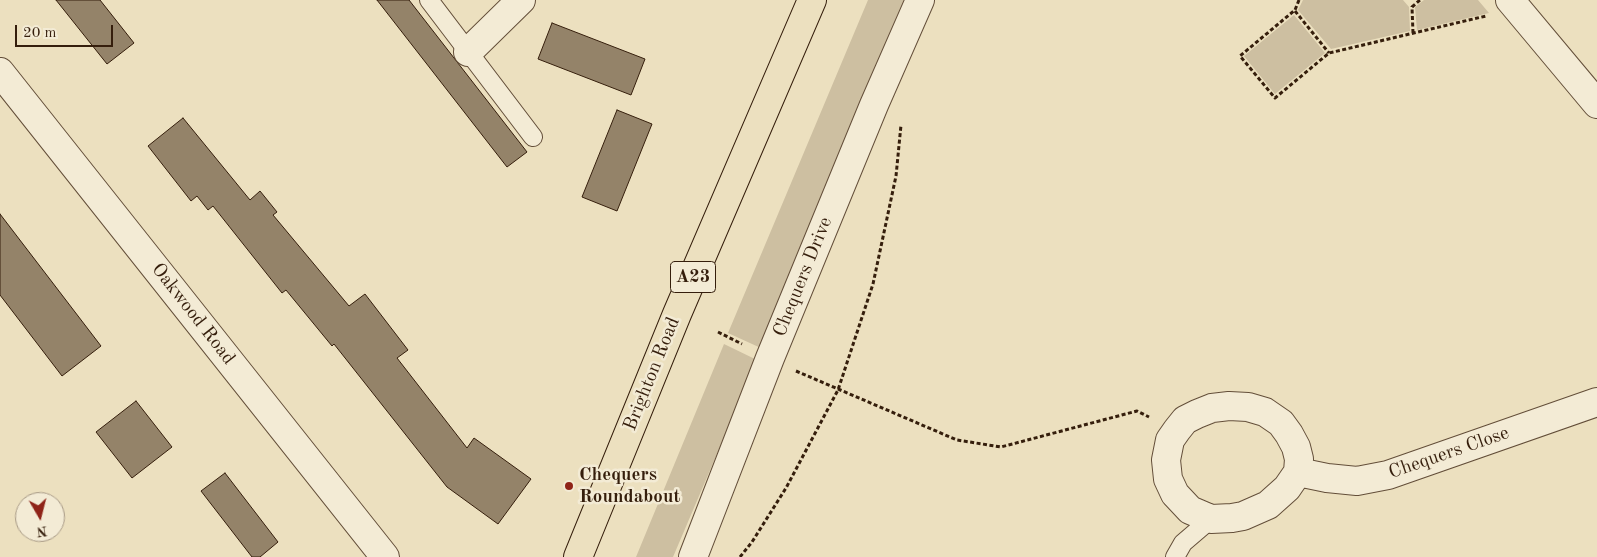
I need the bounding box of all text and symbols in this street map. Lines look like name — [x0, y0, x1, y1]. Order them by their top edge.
scale bar — [18, 15, 115, 47]
text: 20 m — [23, 26, 57, 41]
street label: Chequers Drive — [769, 214, 837, 340]
street label: Oakwood Road — [146, 259, 240, 369]
road number: A23 — [670, 262, 716, 292]
street label: Brighton Road — [619, 314, 685, 434]
street label: Chequers Close — [1386, 422, 1512, 484]
place label: Chequers Roundabout — [579, 464, 680, 508]
marker: Chequers Roundabout — [563, 480, 575, 492]
north arrow — [15, 492, 65, 542]
text: N — [36, 523, 48, 539]

